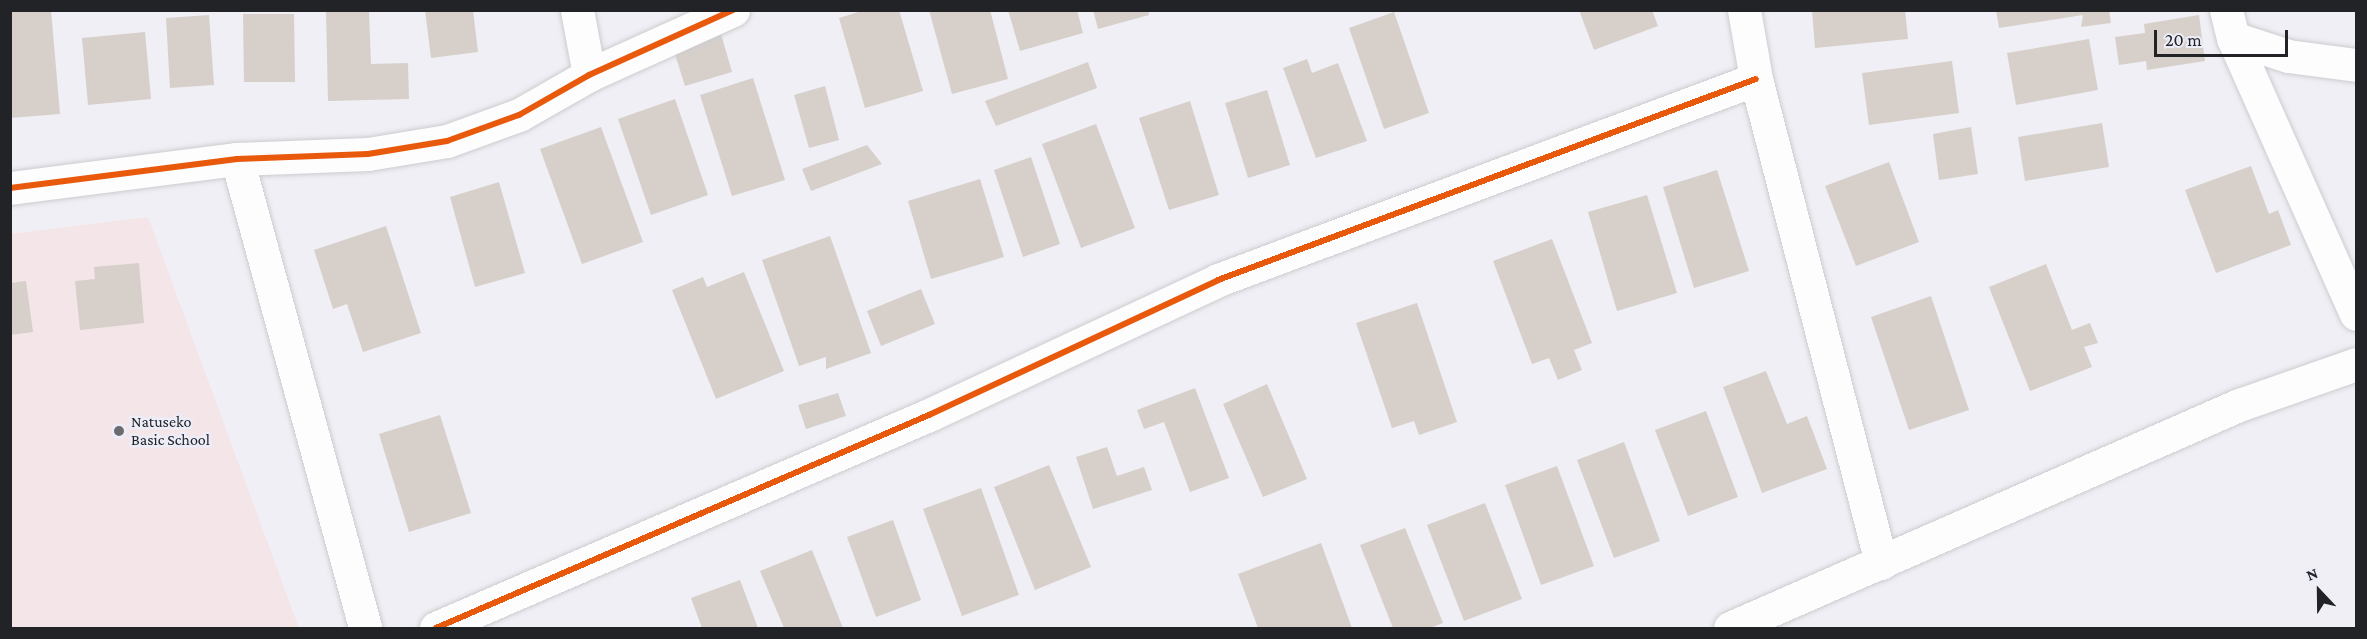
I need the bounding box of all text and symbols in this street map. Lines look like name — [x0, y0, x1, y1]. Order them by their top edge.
scale bar — [2157, 18, 2290, 56]
text: 20 m — [2165, 30, 2202, 50]
place label: Natuseko Basic School — [131, 412, 210, 450]
marker: Natuseko Basic School — [112, 424, 126, 438]
north arrow — [2289, 561, 2349, 621]
text: N — [2304, 564, 2320, 584]

